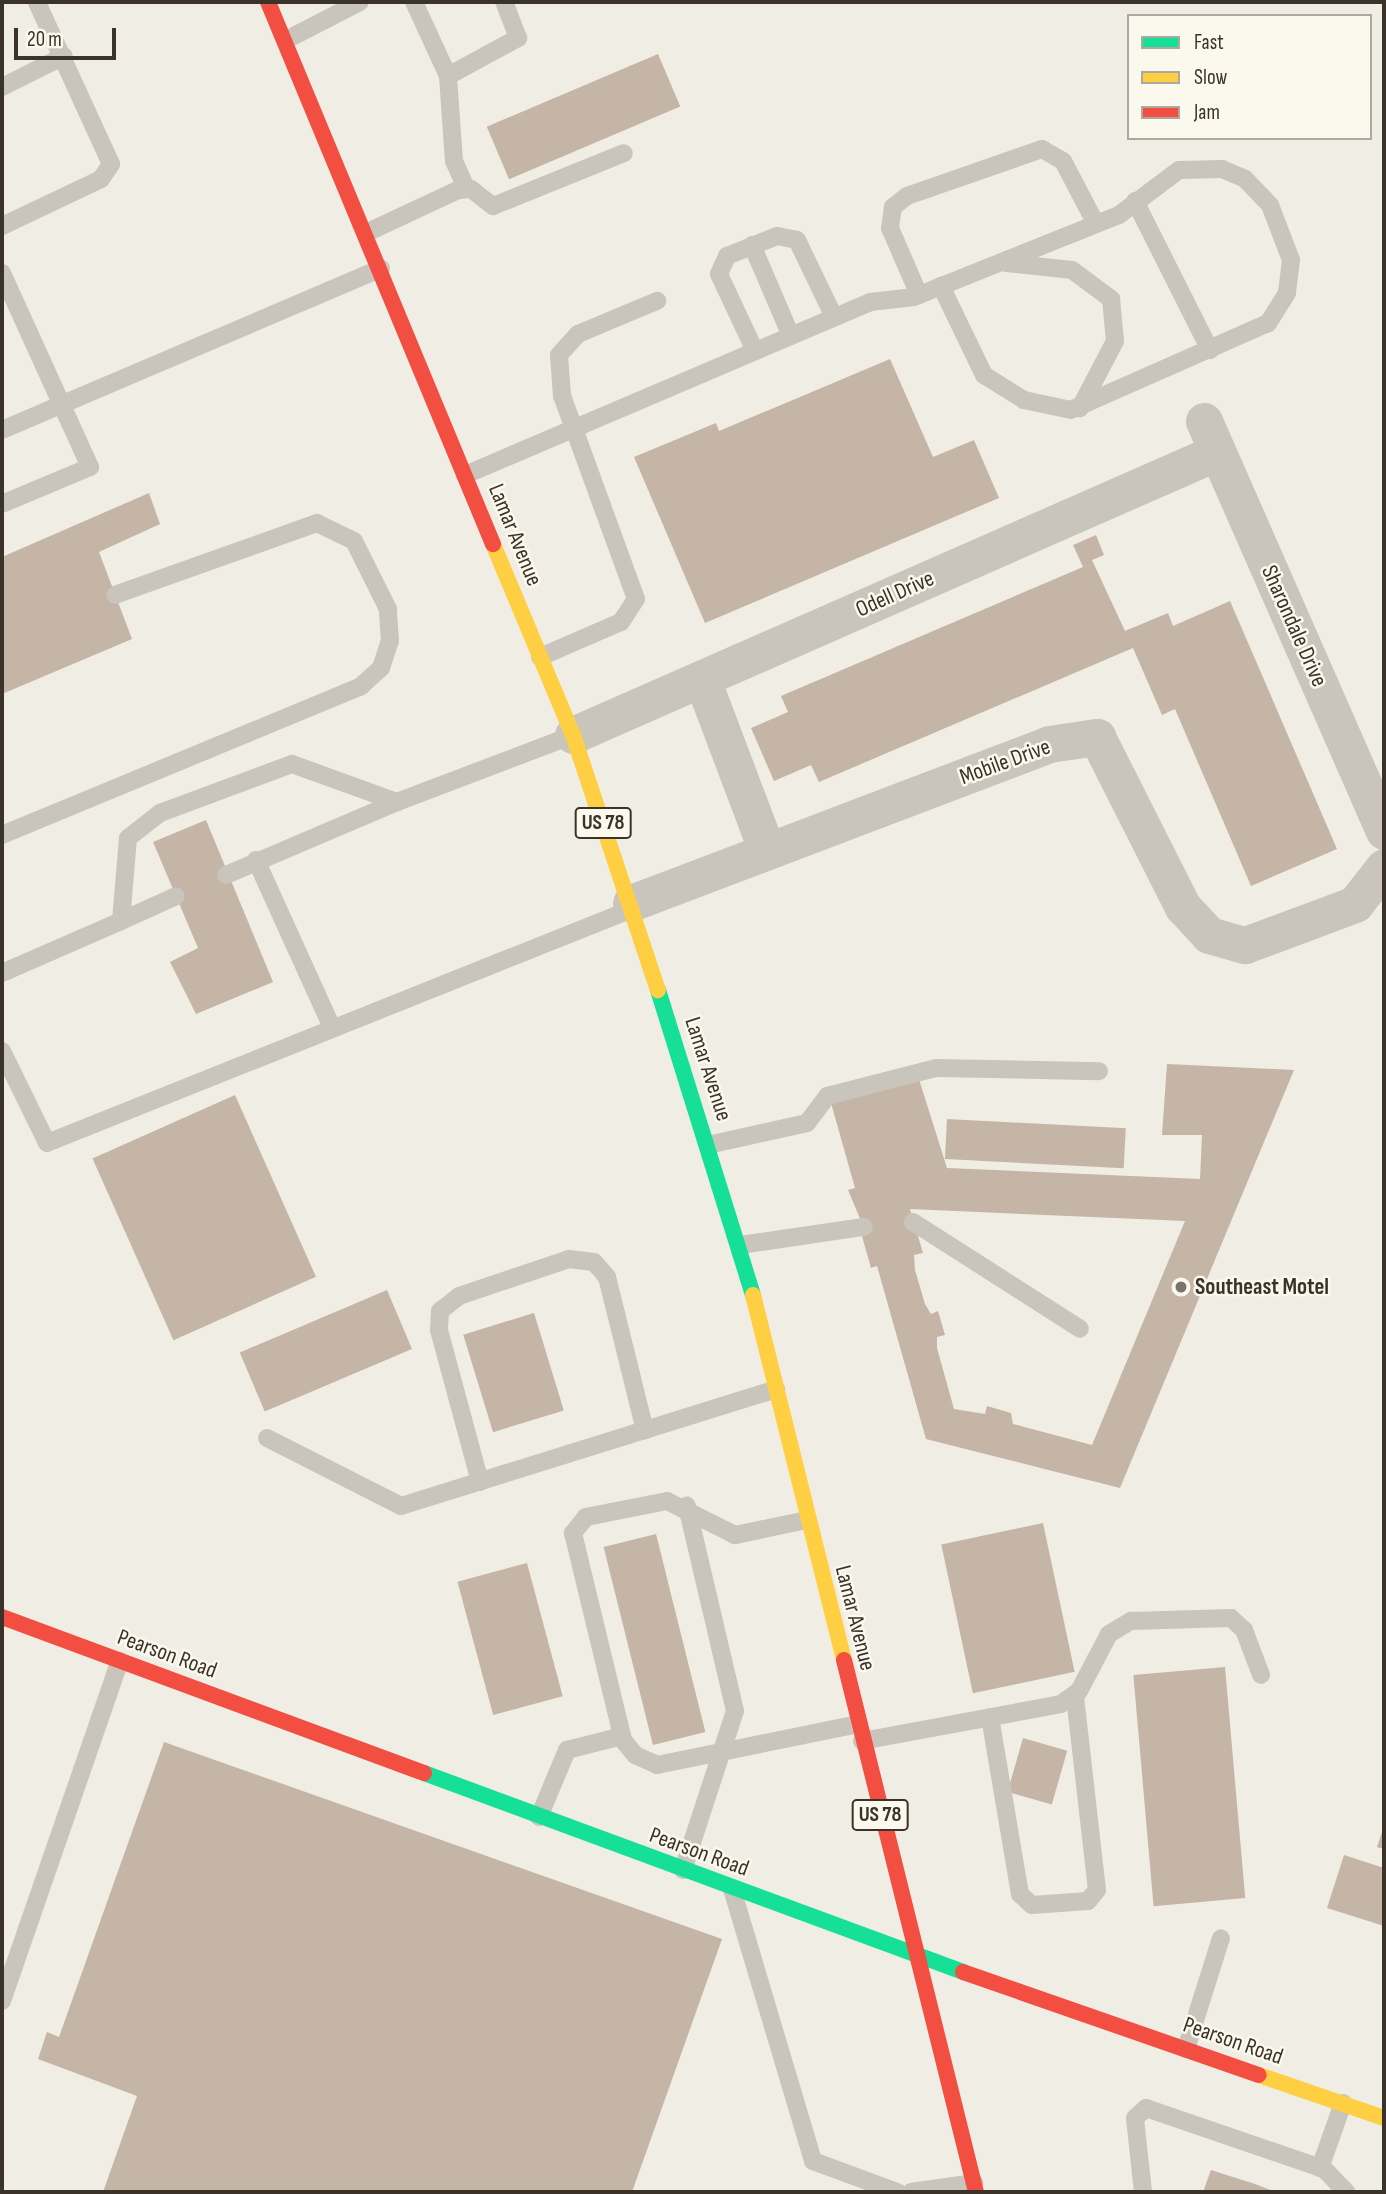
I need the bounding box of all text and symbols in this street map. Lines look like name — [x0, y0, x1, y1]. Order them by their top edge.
scale bar — [18, 14, 119, 58]
legend — [1127, 14, 1372, 140]
text: 20 m — [27, 27, 62, 52]
text: Fast — [1194, 30, 1224, 55]
text: Slow — [1194, 65, 1227, 90]
text: Jam — [1194, 100, 1220, 125]
street label: Lamar Avenue — [482, 480, 548, 590]
street label: Sharondale Drive — [1255, 561, 1333, 691]
street label: Odell Drive — [852, 565, 938, 623]
street label: Mobile Drive — [956, 733, 1054, 791]
road number: US 78 — [573, 806, 633, 840]
street label: Lamar Avenue — [678, 1014, 738, 1124]
place label: Southeast Motel — [1195, 1273, 1329, 1301]
marker: Southeast Motel — [1173, 1279, 1189, 1295]
street label: Lamar Avenue — [829, 1563, 881, 1673]
street label: Pearson Road — [114, 1623, 220, 1685]
road number: US 78 — [850, 1798, 910, 1832]
street label: Pearson Road — [646, 1821, 752, 1883]
street label: Pearson Road — [1179, 2011, 1287, 2071]

